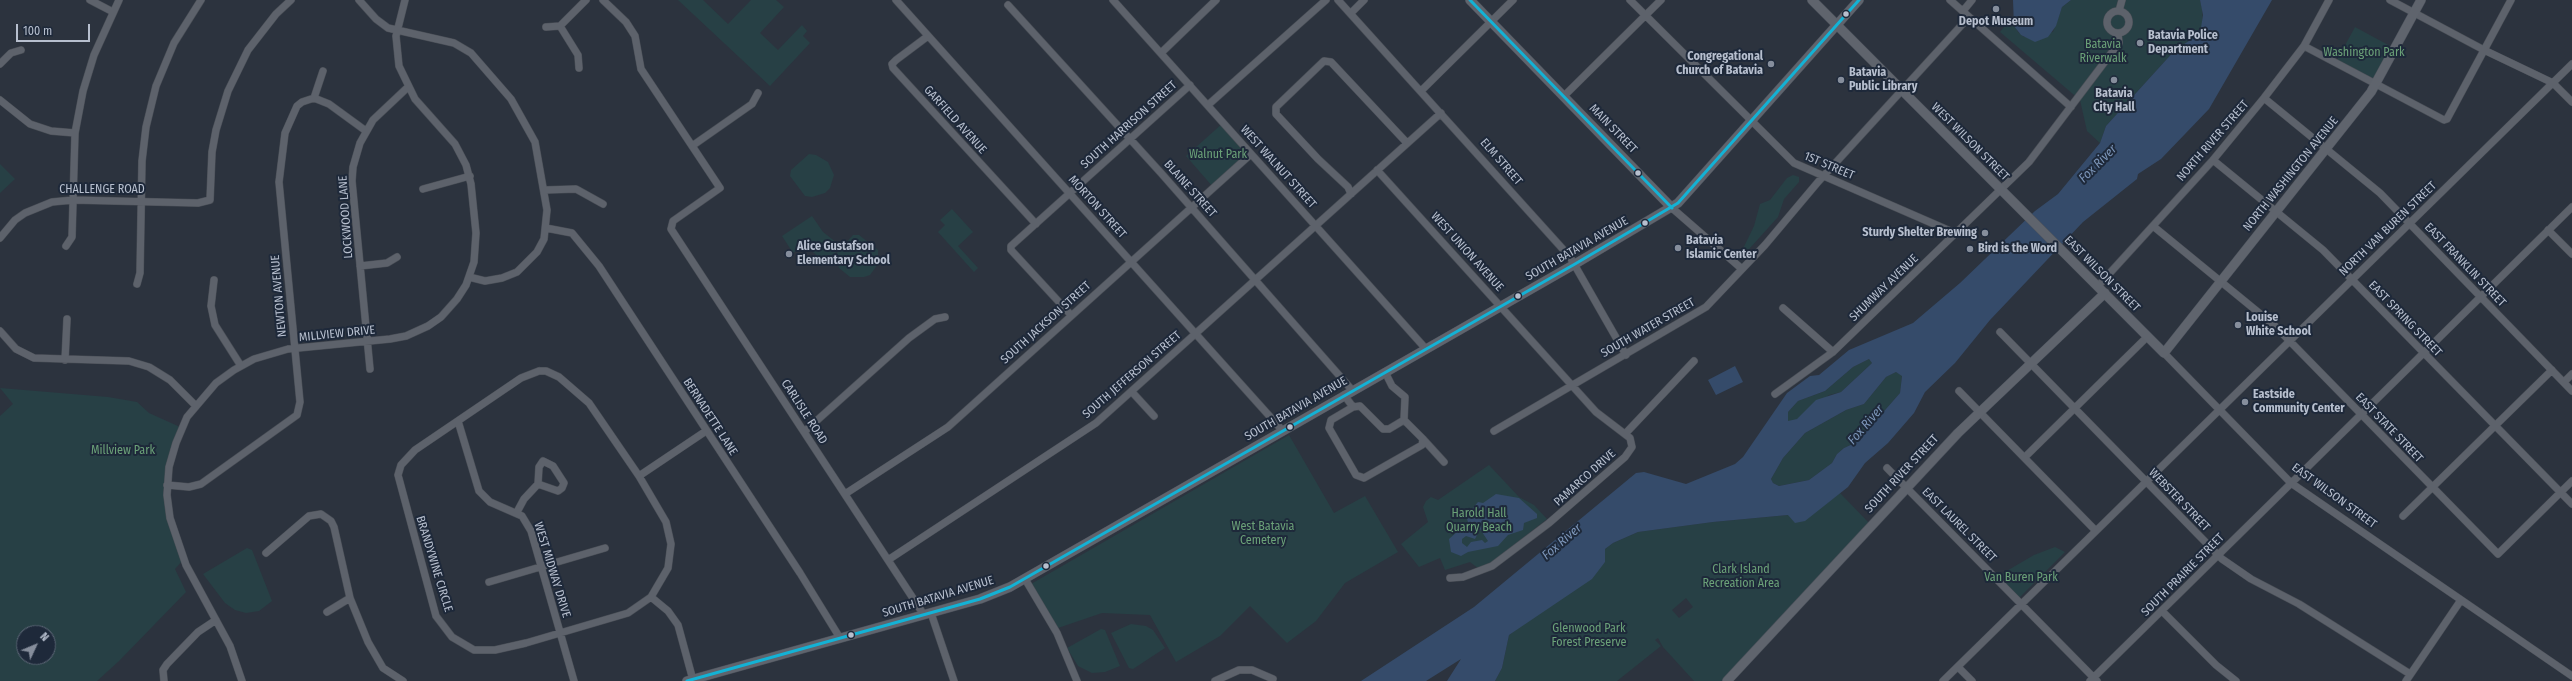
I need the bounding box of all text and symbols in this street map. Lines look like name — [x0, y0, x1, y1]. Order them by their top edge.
marker: Depot Museum — [1991, 4, 2001, 14]
unlabelled marker — [1841, 9, 1851, 19]
place label: Depot Museum — [1959, 15, 2033, 29]
scale bar — [18, 16, 92, 42]
text: 100 m — [23, 24, 52, 38]
place label: Batavia Police Department — [2148, 29, 2218, 57]
park label: Batavia Riverwalk — [2079, 38, 2127, 66]
marker: Batavia Police Department — [2135, 38, 2145, 48]
park label: Washington Park — [2323, 46, 2405, 60]
place label: Congregational Church of Batavia — [1676, 50, 1763, 78]
marker: Congregational Church of Batavia — [1766, 59, 1776, 69]
place label: Batavia Public Library — [1849, 66, 1917, 94]
marker: Batavia Public Library — [1836, 75, 1846, 85]
marker: Batavia City Hall — [2109, 75, 2119, 85]
street label: SOUTH HARRISON STREET — [1078, 78, 1180, 172]
street label: GARFIELD AVENUE — [921, 83, 989, 157]
place label: Batavia City Hall — [2093, 87, 2135, 115]
street label: NORTH RIVER STREET — [2174, 98, 2252, 184]
street label: WEST WILSON STREET — [1928, 100, 2012, 184]
street label: MAIN STREET — [1586, 101, 1640, 157]
street label: NORTH WASHINGTON AVENUE — [2240, 114, 2342, 234]
street label: WEST WALNUT STREET — [1237, 123, 1319, 211]
street label: ELM STREET — [1477, 136, 1525, 188]
water label: Fox River — [2076, 142, 2120, 186]
park label: Walnut Park — [1189, 148, 1247, 162]
street label: 1ST STREET — [1802, 149, 1856, 183]
street label: BLAINE STREET — [1161, 158, 1219, 220]
unlabelled marker — [1633, 168, 1643, 178]
street label: MORTON STREET — [1065, 173, 1129, 241]
street label: LOCKWOOD LANE — [336, 175, 356, 259]
street label: NORTH VAN BUREN STREET — [2336, 179, 2440, 279]
street label: CHALLENGE ROAD — [59, 183, 145, 197]
street label: WEST UNION AVENUE — [1428, 209, 1506, 295]
street label: SOUTH BATAVIA AVENUE — [1523, 214, 1631, 284]
unlabelled marker — [1640, 218, 1650, 228]
street label: EAST FRANKLIN STREET — [2421, 220, 2509, 310]
place label: Sturdy Shelter Brewing — [1862, 226, 1977, 240]
marker: Sturdy Shelter Brewing — [1980, 228, 1990, 238]
street label: EAST WILSON STREET — [2061, 233, 2143, 315]
place label: Batavia Islamic Center — [1686, 234, 1757, 262]
place label: Alice Gustafson Elementary School — [797, 240, 890, 268]
place label: Bird is the Word — [1978, 242, 2057, 256]
marker: Batavia Islamic Center — [1673, 243, 1683, 253]
marker: Bird is the Word — [1965, 244, 1975, 254]
marker: Alice Gustafson Elementary School — [784, 249, 794, 259]
street label: SHUMWAY AVENUE — [1847, 252, 1921, 324]
street label: NEWTON AVENUE — [268, 254, 290, 338]
street label: EAST SPRING STREET — [2365, 278, 2445, 360]
street label: SOUTH JACKSON STREET — [998, 279, 1094, 367]
unlabelled marker — [1513, 291, 1523, 301]
street label: SOUTH WATER STREET — [1598, 295, 1698, 361]
place label: Louise White School — [2246, 311, 2311, 339]
marker: Louise White School — [2233, 320, 2243, 330]
street label: MILLVIEW DRIVE — [298, 323, 376, 345]
street label: SOUTH JEFFERSON STREET — [1080, 328, 1184, 422]
street label: SOUTH BATAVIA AVENUE — [1242, 374, 1350, 444]
street label: BERNADETTE LANE — [680, 376, 740, 458]
street label: CARLISLE ROAD — [778, 377, 830, 447]
place label: Eastside Community Center — [2253, 388, 2345, 416]
street label: EAST STATE STREET — [2352, 390, 2426, 466]
marker: Eastside Community Center — [2240, 397, 2250, 407]
water label: Fox River — [1845, 402, 1887, 448]
unlabelled marker — [1285, 422, 1295, 432]
street label: SOUTH RIVER STREET — [1862, 432, 1942, 516]
park label: Millview Park — [91, 444, 155, 458]
street label: PAMARCO DRIVE — [1551, 447, 1619, 509]
street label: EAST WILSON STREET — [2289, 460, 2379, 532]
street label: WEBSTER STREET — [2145, 466, 2213, 534]
street label: EAST LAUREL STREET — [1919, 485, 1999, 565]
park label: Harold Hall Quarry Beach — [1446, 507, 1512, 535]
street label: BRANDYWINE CIRCLE — [413, 514, 455, 614]
park label: West Batavia Cemetery — [1232, 520, 1294, 548]
street label: WEST MIDWAY DRIVE — [531, 521, 573, 619]
water label: Fox River — [1539, 521, 1585, 563]
street label: SOUTH PRAIRIE STREET — [2139, 531, 2227, 619]
unlabelled marker — [1041, 561, 1051, 571]
park label: Clark Island Recreation Area — [1702, 563, 1780, 591]
park label: Van Buren Park — [1984, 571, 2058, 585]
street label: SOUTH BATAVIA AVENUE — [881, 573, 995, 621]
park label: Glenwood Park Forest Preserve — [1551, 622, 1627, 650]
north arrow — [16, 625, 56, 665]
text: N — [37, 630, 51, 644]
unlabelled marker — [846, 630, 856, 640]

